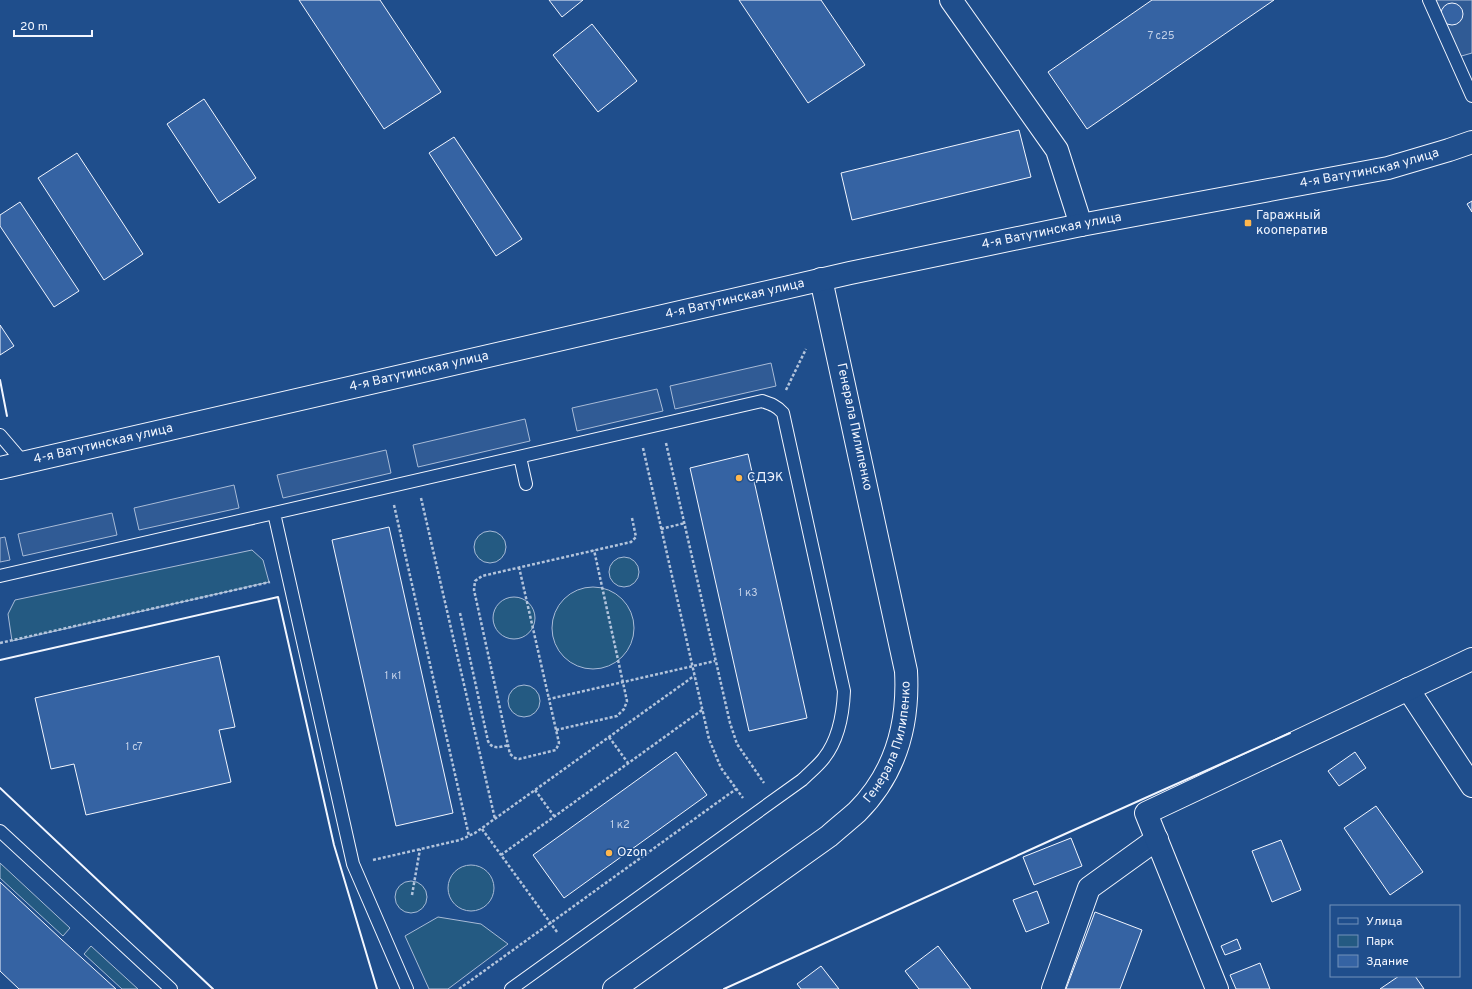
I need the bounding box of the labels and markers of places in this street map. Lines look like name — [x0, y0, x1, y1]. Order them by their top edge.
place label: Гаражный кооператив — [1256, 208, 1328, 239]
marker: Гаражный кооператив — [1243, 218, 1253, 228]
place label: СДЭК — [747, 470, 784, 486]
marker: СДЭК — [734, 473, 744, 483]
place label: Ozon — [617, 845, 647, 861]
marker: Ozon — [604, 848, 614, 858]

